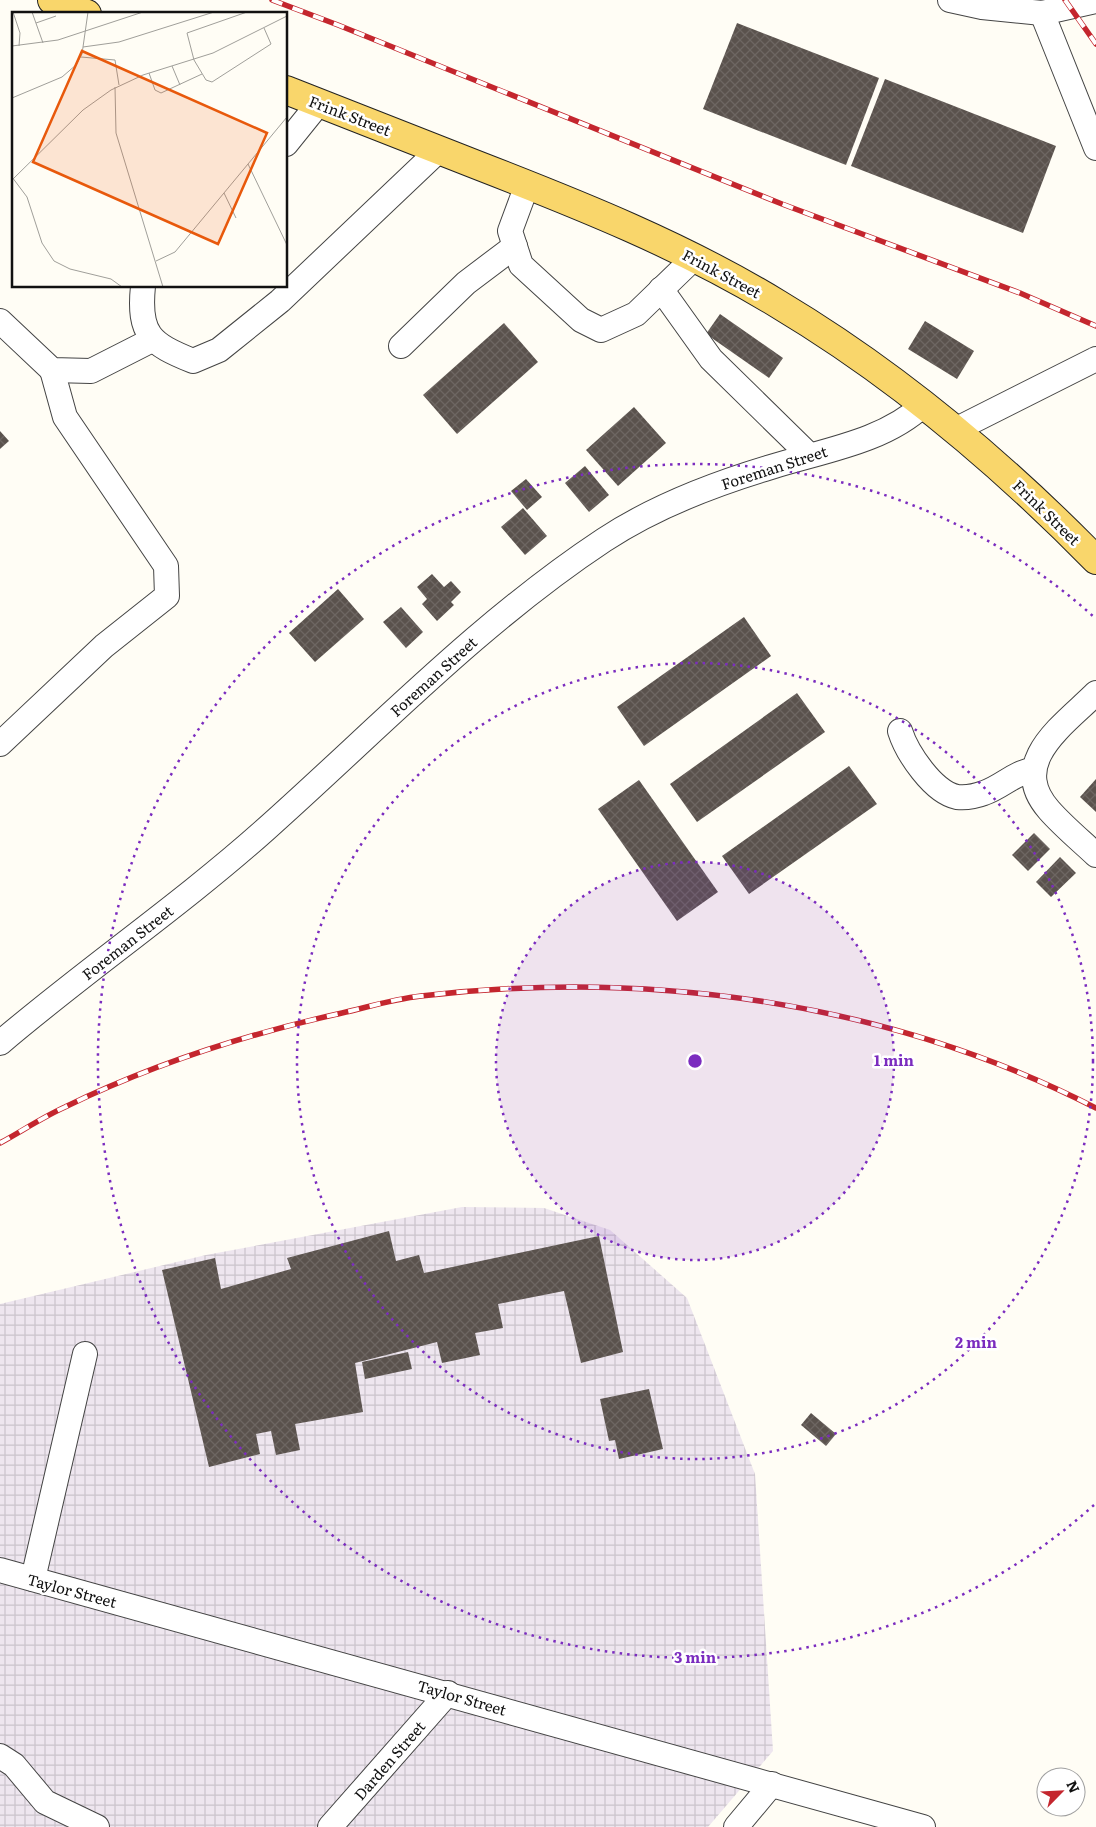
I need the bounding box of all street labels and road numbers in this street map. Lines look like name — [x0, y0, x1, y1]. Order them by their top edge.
street label: Frink Street — [306, 89, 394, 141]
street label: Frink Street — [679, 243, 765, 303]
street label: Foreman Street — [718, 439, 830, 495]
street label: Frink Street — [1008, 474, 1086, 550]
street label: Foreman Street — [384, 631, 482, 721]
street label: Foreman Street — [77, 899, 177, 985]
street label: Taylor Street — [25, 1567, 119, 1613]
street label: Taylor Street — [415, 1673, 509, 1721]
street label: Darden Street — [348, 1715, 430, 1805]

